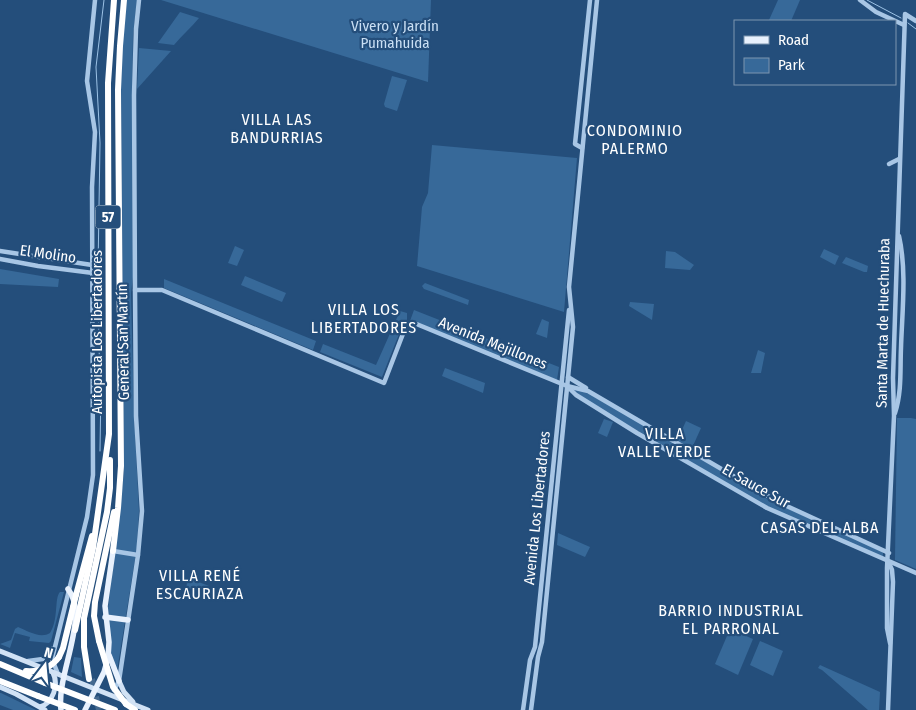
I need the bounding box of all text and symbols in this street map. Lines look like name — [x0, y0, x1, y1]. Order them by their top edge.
park label: Vivero y Jardín Pumahuida — [351, 17, 439, 52]
legend — [734, 20, 896, 85]
text: Road — [778, 31, 809, 49]
text: Park — [778, 56, 805, 74]
district label: VILLA LAS BANDURRIAS — [230, 110, 324, 147]
district label: CONDOMINIO PALERMO — [587, 121, 683, 158]
road number: 57 — [96, 206, 120, 228]
street label: Santa Marta de Huechuraba — [873, 238, 893, 408]
street label: El Molino — [19, 241, 77, 267]
street label: Autopista Los Libertadores — [88, 250, 106, 414]
street label: General San Martín — [113, 283, 133, 401]
district label: VILLA LOS LIBERTADORES — [311, 300, 417, 337]
street label: Avenida Mejillones — [436, 313, 550, 373]
district label: VILLA VALLE VERDE — [618, 424, 712, 461]
street label: Avenida Los Libertadores — [520, 430, 554, 586]
street label: El Sauce Sur — [719, 460, 794, 512]
district label: CASAS DEL ALBA — [761, 518, 879, 537]
district label: VILLA RENÉ ESCAURIAZA — [156, 566, 244, 603]
district label: BARRIO INDUSTRIAL EL PARRONAL — [658, 601, 804, 638]
north arrow — [20, 640, 70, 690]
text: N — [42, 644, 55, 662]

